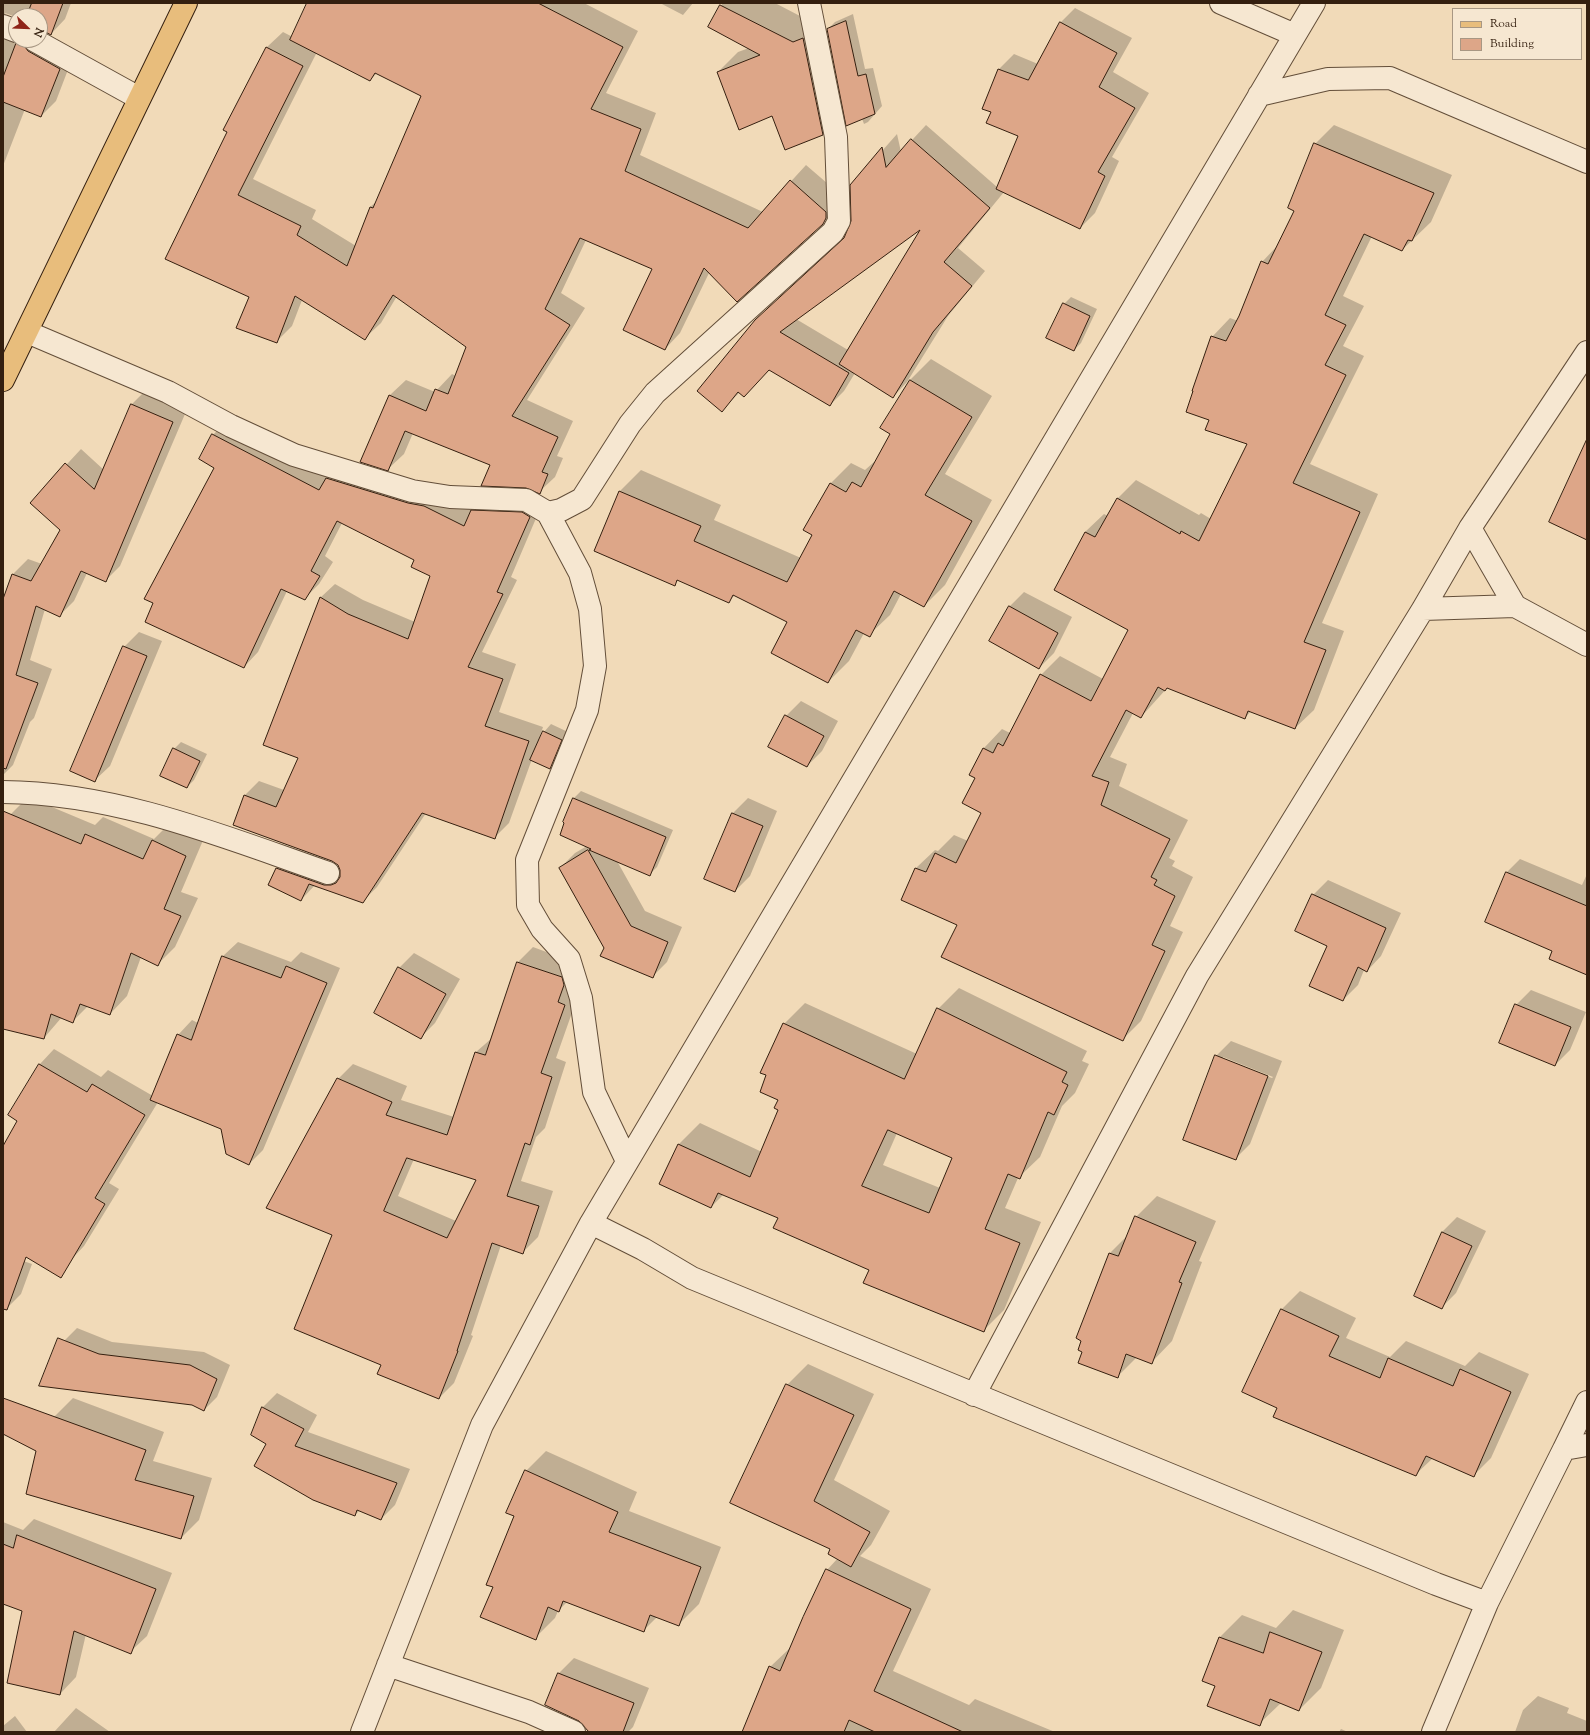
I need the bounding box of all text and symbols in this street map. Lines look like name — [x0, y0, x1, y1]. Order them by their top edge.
north arrow — [8, 8, 48, 48]
legend — [1452, 8, 1582, 60]
text: Road — [1490, 15, 1517, 33]
text: N — [29, 25, 47, 39]
text: Building — [1490, 35, 1534, 53]

